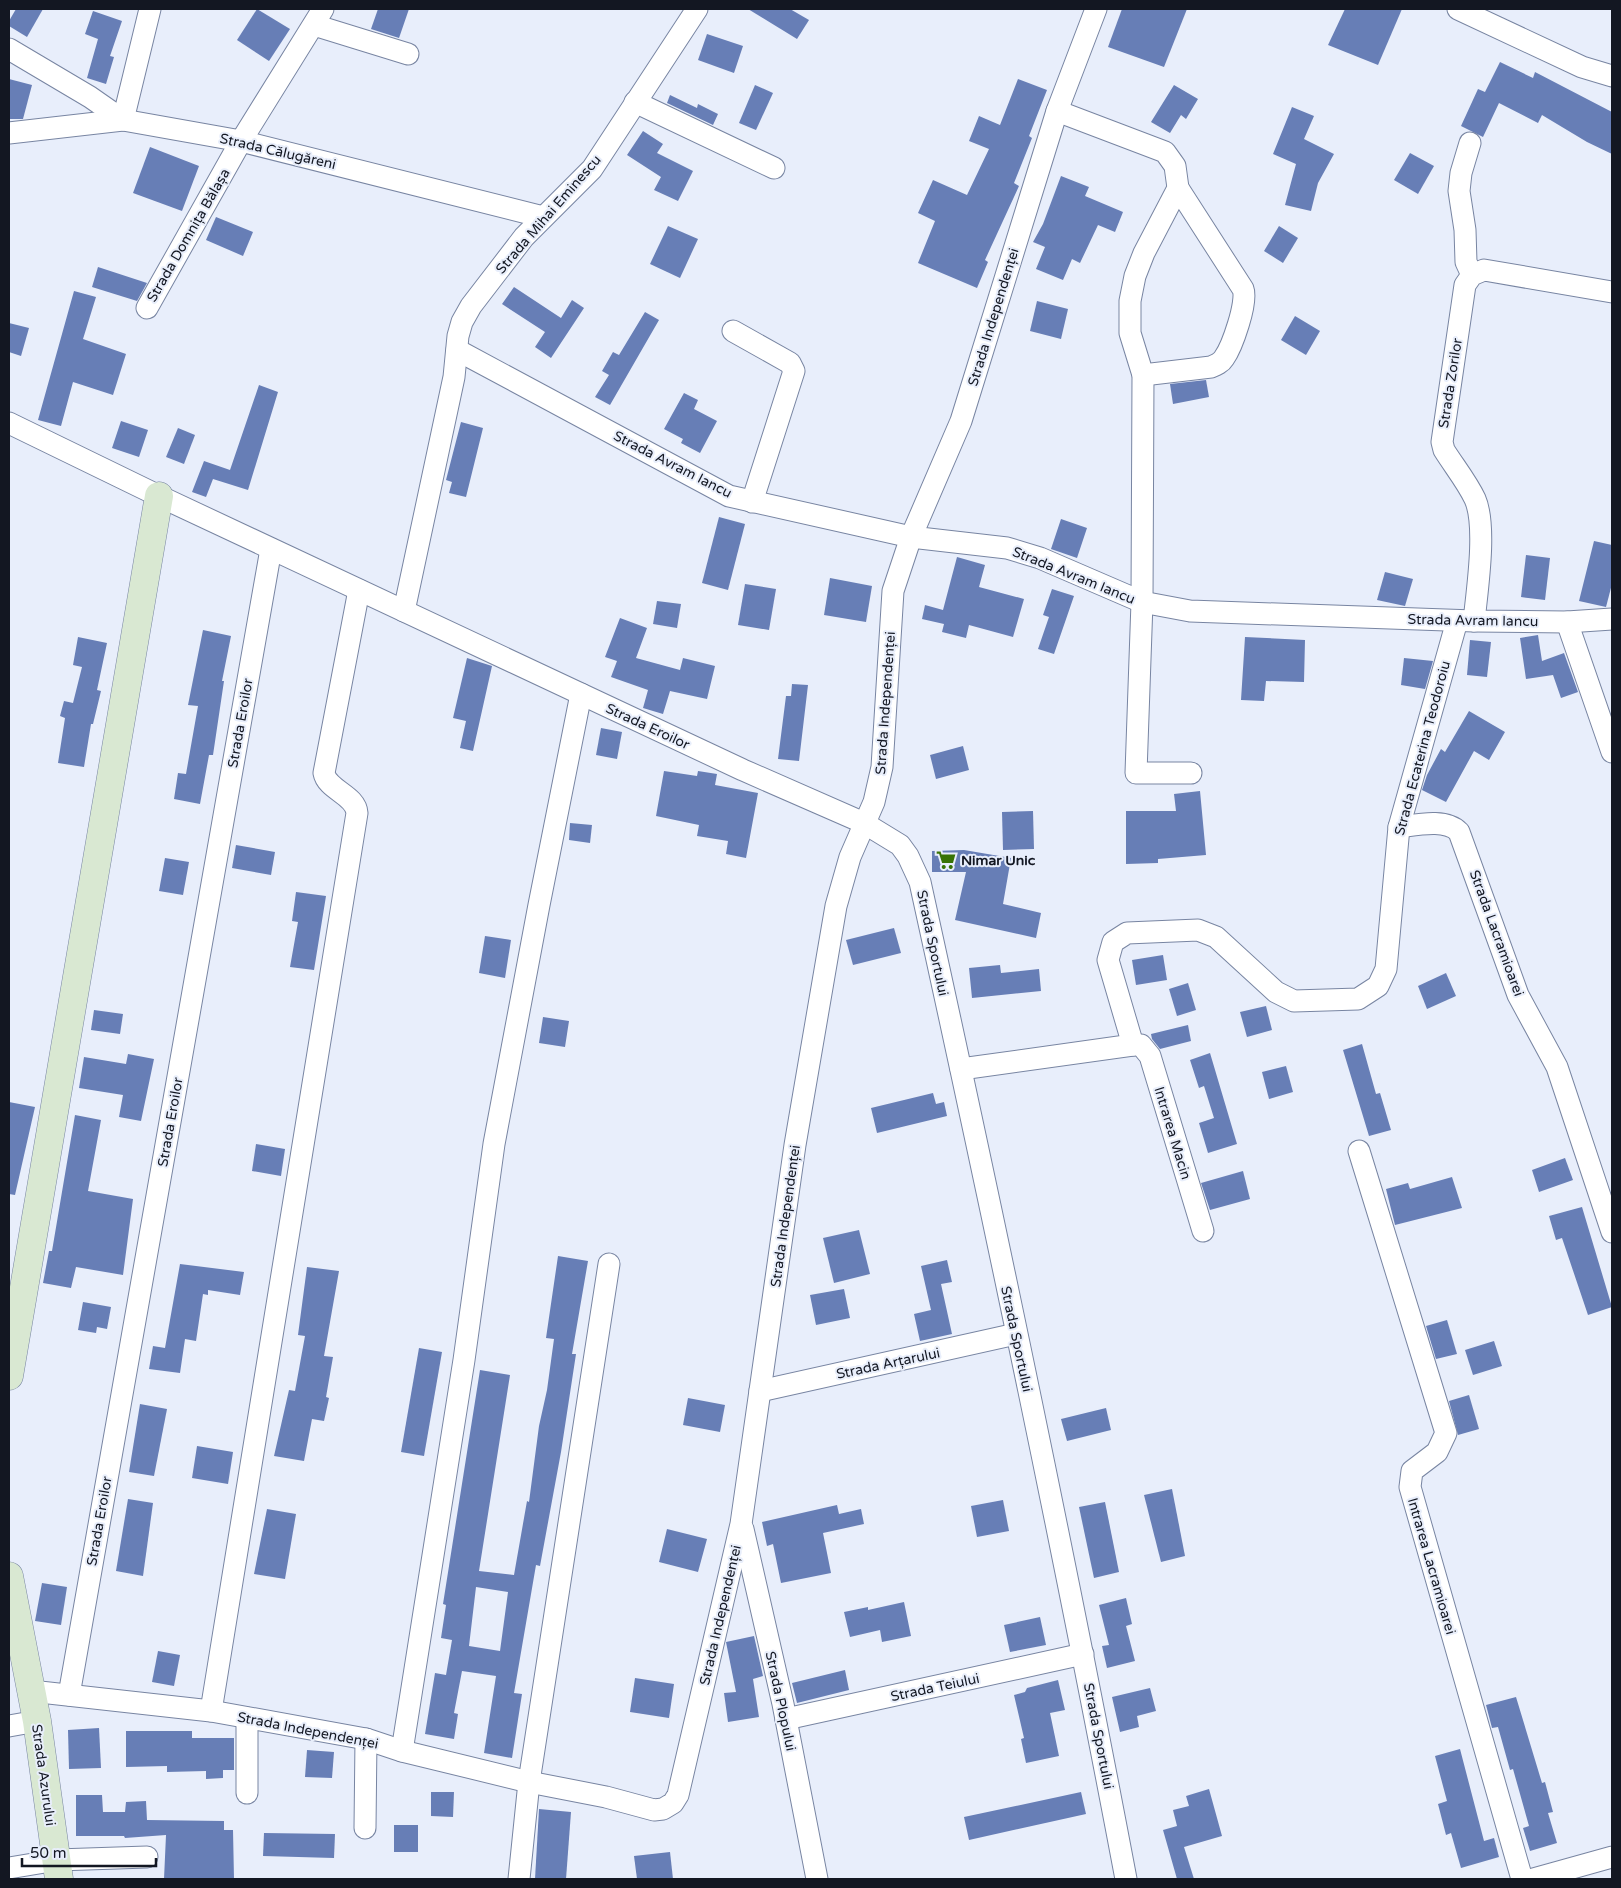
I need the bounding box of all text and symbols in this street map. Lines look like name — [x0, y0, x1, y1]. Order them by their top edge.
street label: Strada Călugăreni — [218, 130, 338, 173]
street label: Strada Mihai Eminescu — [492, 151, 605, 277]
street label: Strada Domnița Bălașa — [143, 166, 234, 305]
street label: Strada Independenței — [964, 246, 1023, 388]
street label: Strada Zorilor — [1435, 336, 1466, 429]
street label: Strada Avram Iancu — [611, 427, 735, 502]
street label: Strada Avram Iancu — [1010, 543, 1138, 608]
street label: Strada Avram Iancu — [1408, 611, 1538, 630]
street label: Strada Independenței — [872, 631, 899, 775]
street label: Strada Ecaterina Teodoroiu — [1391, 659, 1454, 837]
street label: Strada Eroilor — [224, 676, 257, 769]
street label: Strada Eroilor — [603, 700, 693, 754]
supermarket icon: Nimar Unic — [935, 849, 957, 871]
place label: Nimar Unic — [961, 852, 1036, 869]
street label: Strada Lacramioarei — [1466, 868, 1527, 999]
street label: Strada Sportului — [913, 889, 952, 998]
street label: Strada Eroilor — [154, 1075, 187, 1168]
street label: Intrarea Macin — [1150, 1085, 1195, 1182]
street label: Strada Independenței — [767, 1144, 804, 1288]
street label: Strada Sportului — [997, 1285, 1036, 1394]
street label: Strada Arțarului — [835, 1344, 941, 1383]
street label: Strada Eroilor — [83, 1474, 116, 1567]
street label: Intrarea Lacramioarei — [1404, 1496, 1459, 1636]
street label: Strada Independenței — [696, 1543, 745, 1687]
street label: Strada Plopului — [762, 1650, 799, 1752]
street label: Strada Teiului — [889, 1670, 981, 1705]
street label: Strada Sportului — [1080, 1682, 1117, 1791]
street label: Strada Independenței — [236, 1708, 380, 1753]
street label: Strada Azurului — [28, 1723, 59, 1827]
scale bar — [22, 1836, 156, 1868]
text: 50 m — [30, 1844, 67, 1862]

